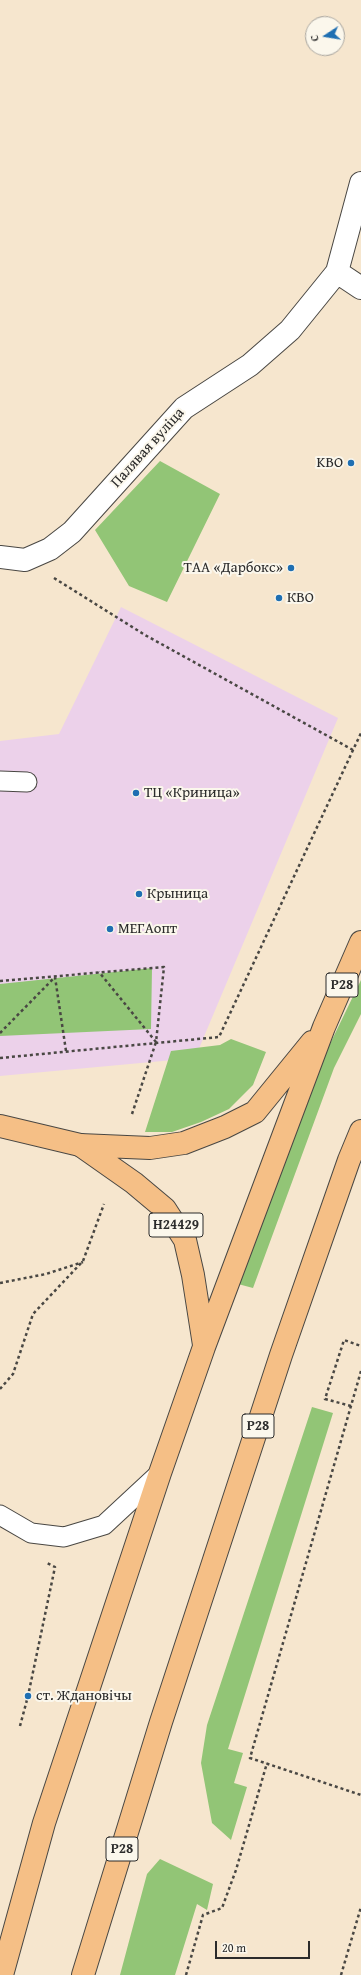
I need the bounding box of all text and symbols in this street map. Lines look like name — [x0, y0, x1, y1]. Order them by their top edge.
north arrow — [305, 16, 345, 56]
text: С — [306, 34, 323, 43]
street label: Палявая вуліца — [107, 404, 189, 492]
place label: KBО — [317, 454, 343, 472]
marker: KBО — [346, 458, 356, 468]
place label: ТАА «Дарбокс» — [184, 559, 283, 577]
marker: ТАА «Дарбокс» — [286, 563, 296, 573]
place label: КВО — [287, 589, 314, 607]
marker: КВО — [274, 593, 284, 603]
place label: ТЦ «Криница» — [144, 784, 240, 802]
marker: ТЦ «Криница» — [131, 788, 141, 798]
place label: Крыница — [147, 885, 208, 903]
marker: Крыница — [134, 889, 144, 899]
place label: МЕГАопт — [118, 920, 177, 938]
marker: МЕГАопт — [105, 924, 115, 934]
road number: Р28 — [326, 973, 358, 997]
road number: Н24429 — [149, 1213, 203, 1237]
road number: Р28 — [242, 1414, 274, 1438]
place label: ст. Ждановічы — [36, 1687, 132, 1705]
marker: ст. Ждановічы — [23, 1691, 33, 1701]
road number: Р28 — [106, 1837, 138, 1861]
scale bar — [217, 1933, 312, 1959]
text: 20 m — [222, 1939, 246, 1956]

